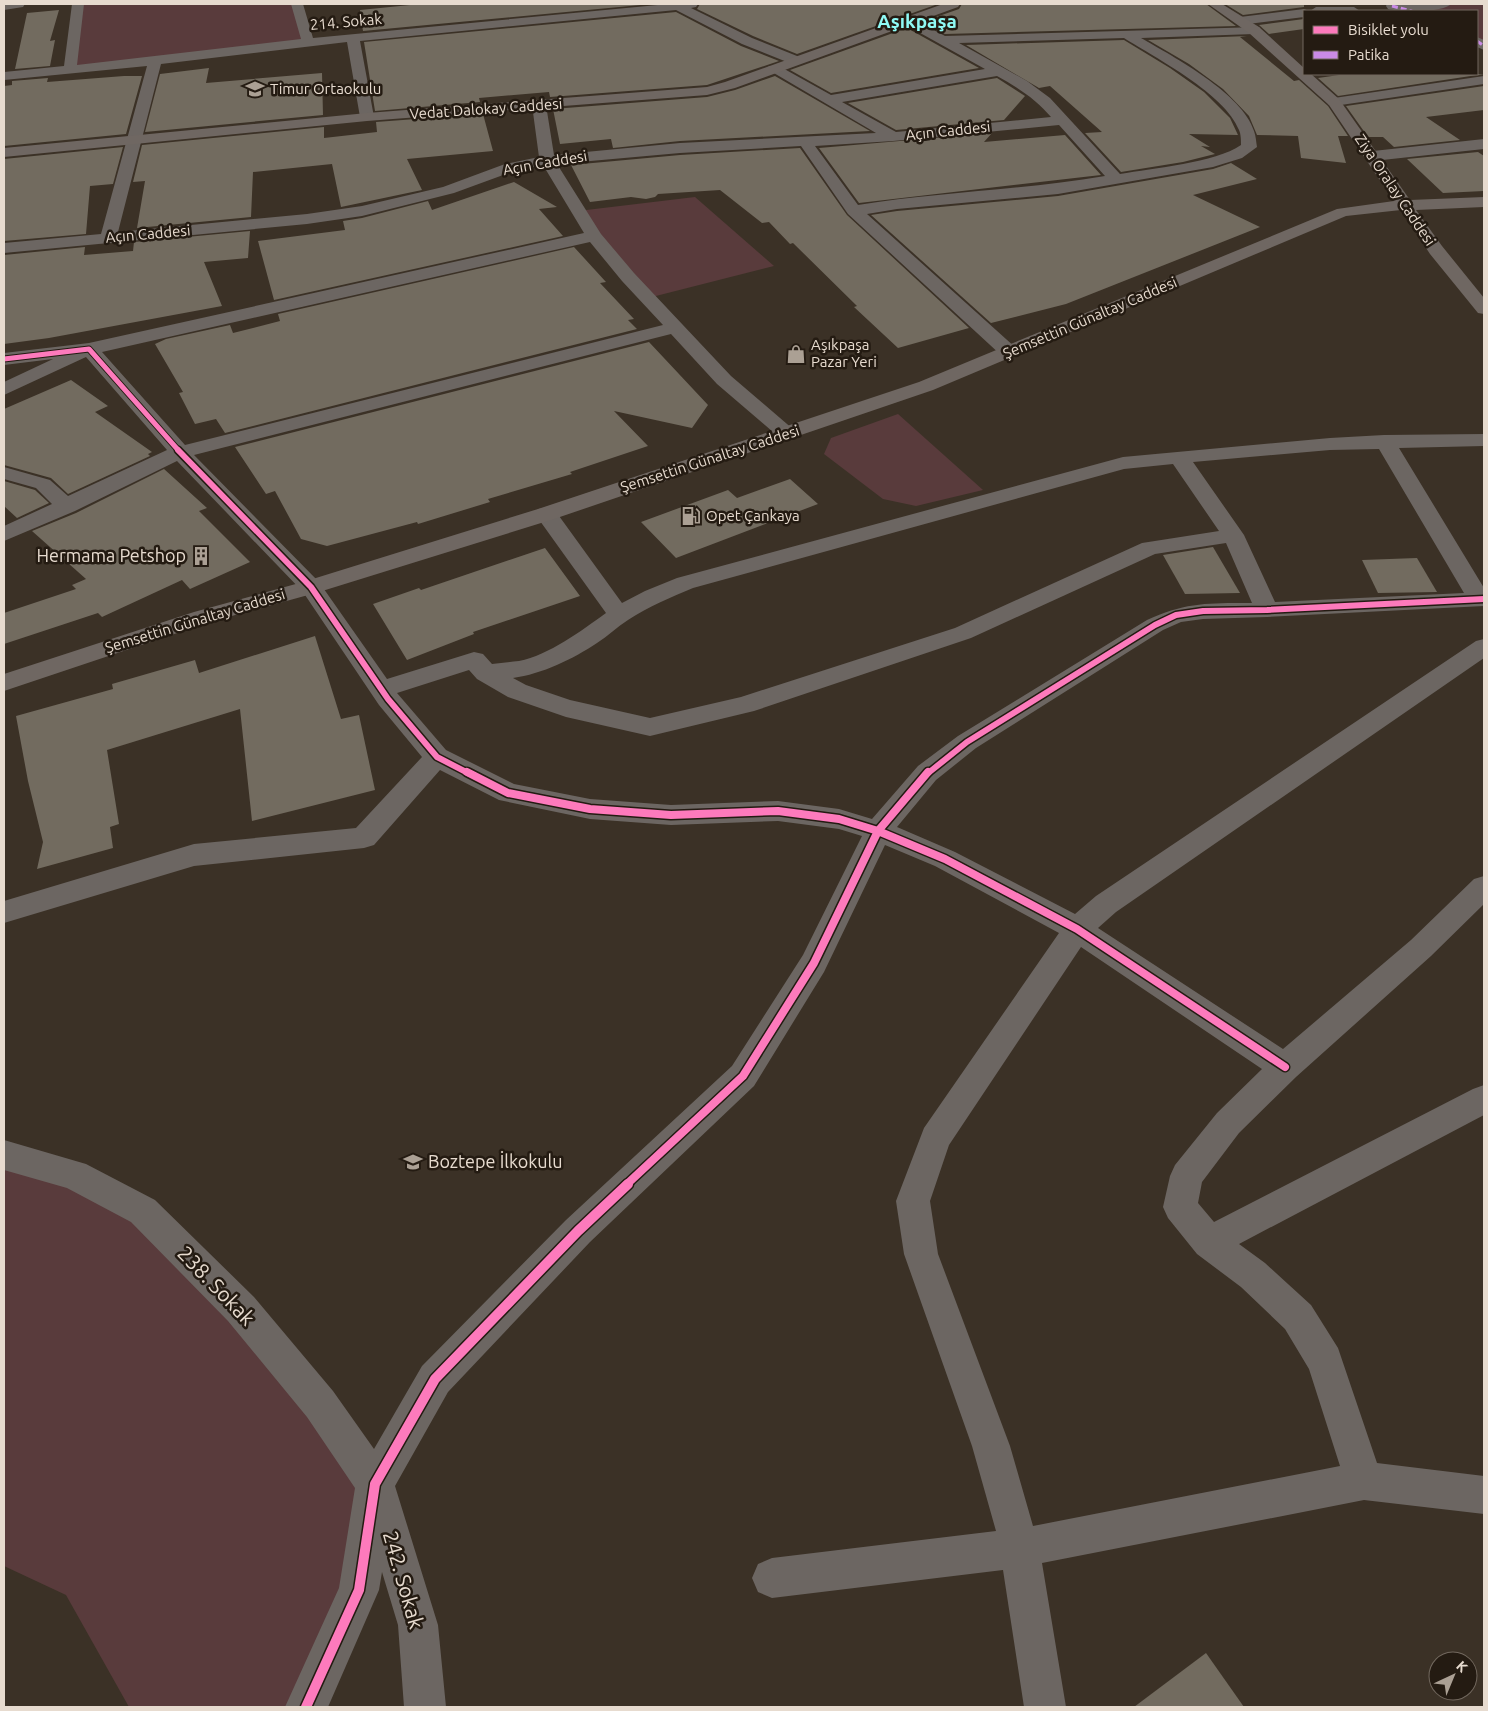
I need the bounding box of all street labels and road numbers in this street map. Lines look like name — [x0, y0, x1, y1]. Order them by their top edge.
street label: 214. Sokak — [309, 10, 383, 33]
street label: Vedat Dalokay Caddesi — [409, 95, 563, 122]
street label: Açın Caddesi — [905, 118, 991, 143]
street label: Ziya Oralay Caddesi — [1352, 131, 1439, 249]
street label: Açın Caddesi — [501, 147, 588, 178]
street label: Açın Caddesi — [105, 221, 191, 246]
street label: Şemsettin Günaltay Caddesi — [1000, 273, 1179, 362]
street label: Şemsettin Günaltay Caddesi — [618, 422, 801, 496]
street label: Şemsettin Günaltay Caddesi — [103, 585, 287, 656]
street label: 238. Sokak — [173, 1241, 261, 1330]
street label: 242. Sokak — [379, 1528, 429, 1632]

